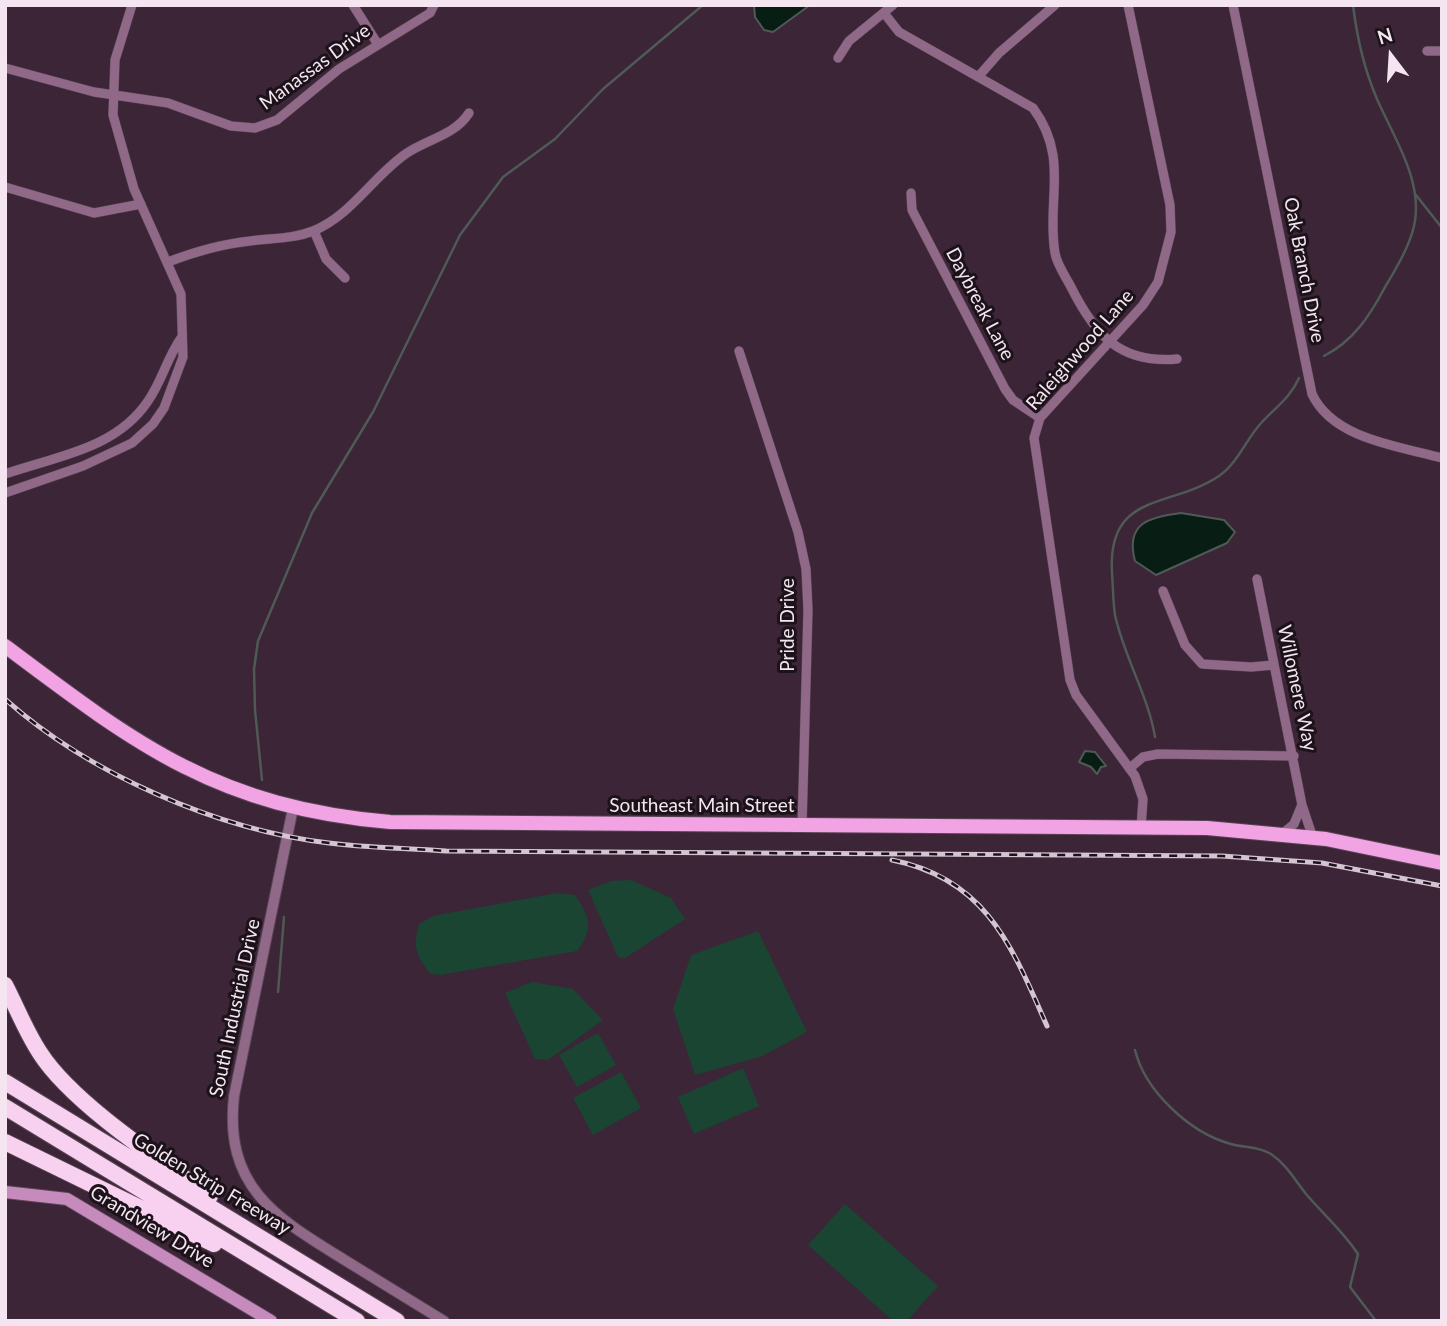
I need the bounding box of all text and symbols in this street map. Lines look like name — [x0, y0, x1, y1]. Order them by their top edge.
street label: Manassas Drive — [255, 19, 375, 115]
north arrow — [1356, 21, 1426, 91]
text: N — [1374, 22, 1395, 49]
street label: Oak Branch Drive — [1279, 195, 1329, 345]
street label: Daybreak Lane — [941, 244, 1019, 364]
street label: Raleighwood Lane — [1021, 285, 1139, 415]
street label: Pride Drive — [777, 578, 799, 672]
street label: Willomere Way — [1272, 623, 1322, 753]
street label: Southeast Main Street — [609, 795, 795, 817]
street label: South Industrial Drive — [205, 917, 265, 1099]
street label: Golden Strip Freeway — [129, 1128, 295, 1240]
street label: Grandview Drive — [86, 1181, 218, 1273]

